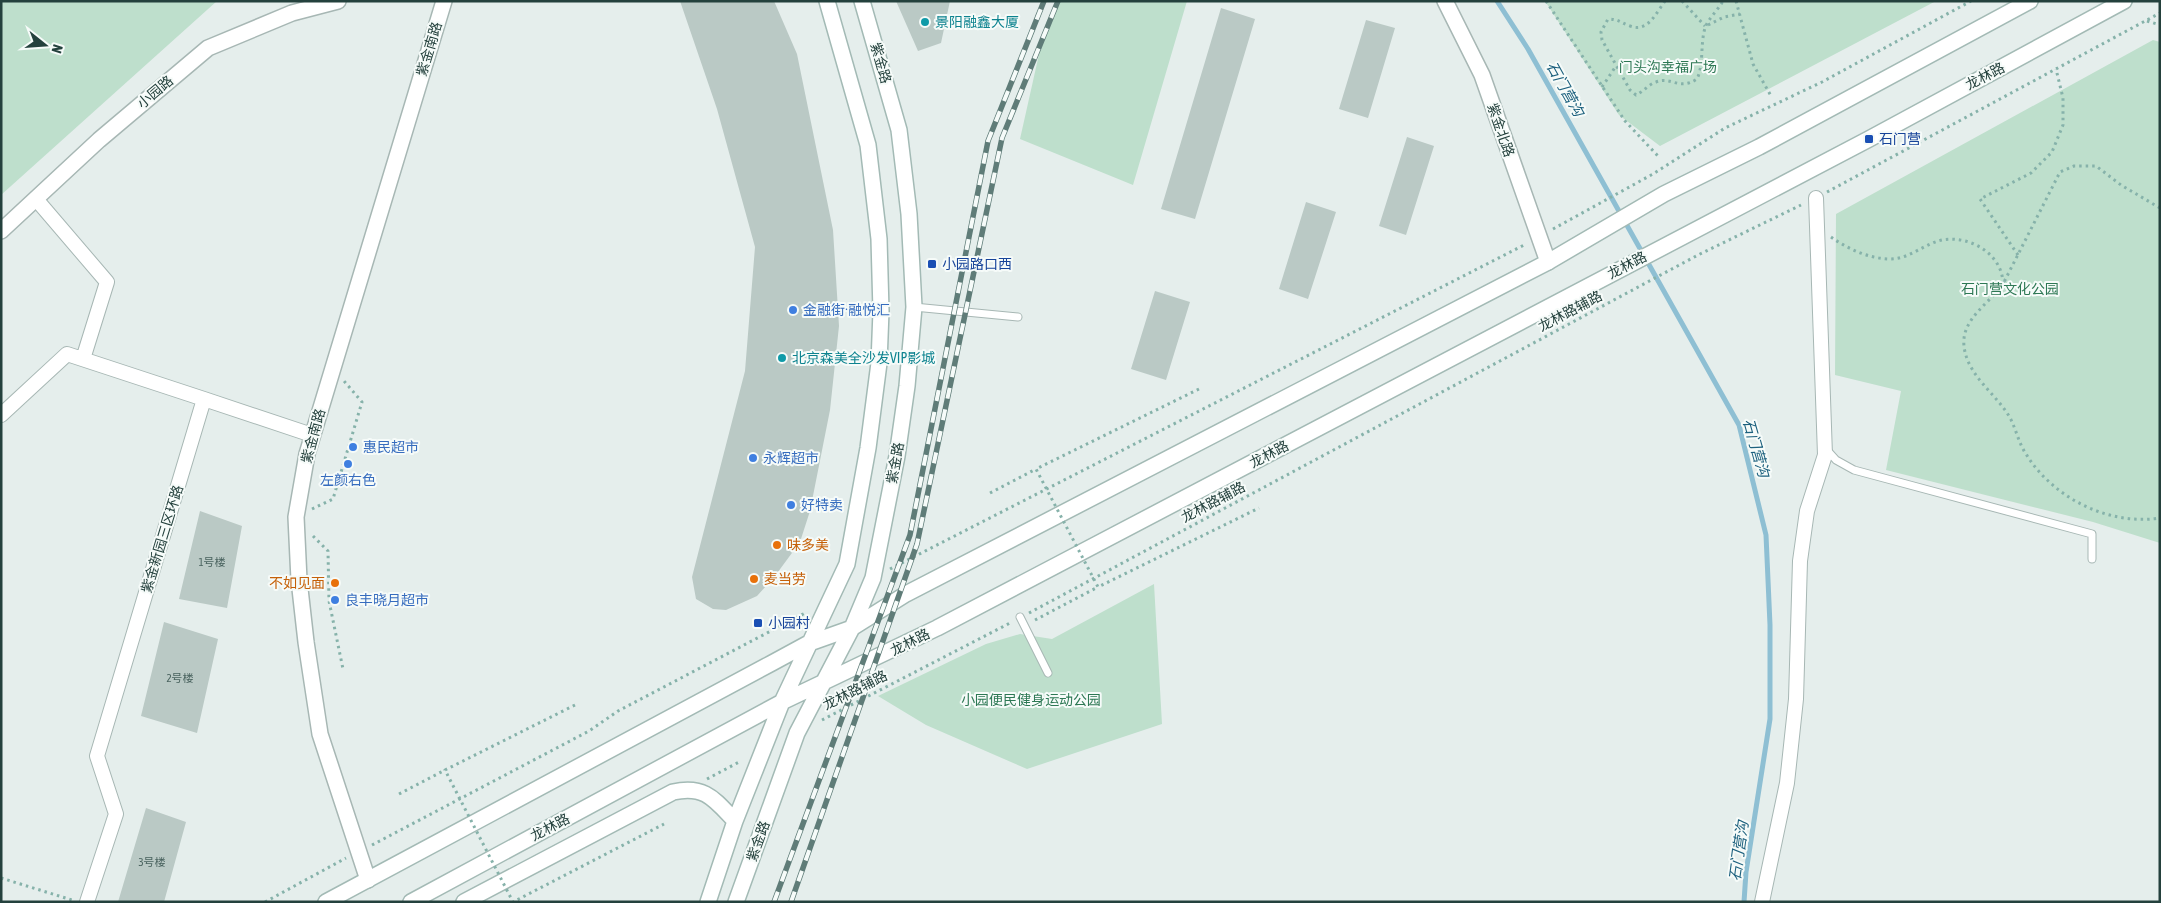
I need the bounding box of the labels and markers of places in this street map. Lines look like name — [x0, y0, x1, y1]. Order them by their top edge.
place label: 景阳融鑫大厦 — [935, 14, 1019, 30]
marker: 景阳融鑫大厦 — [919, 16, 931, 28]
place label: 石门营 — [1879, 131, 1921, 147]
marker: 石门营 — [1863, 133, 1875, 145]
place label: 小园路口西 — [942, 256, 1012, 272]
marker: 小园路口西 — [926, 258, 938, 270]
place label: 金融街·融悦汇 — [803, 302, 890, 318]
marker: 金融街·融悦汇 — [787, 304, 799, 316]
place label: 北京森美全沙发VIP影城 — [792, 350, 935, 366]
marker: 北京森美全沙发VIP影城 — [776, 352, 788, 364]
place label: 惠民超市 — [363, 439, 419, 455]
marker: 惠民超市 — [347, 441, 359, 453]
place label: 永辉超市 — [763, 450, 819, 466]
marker: 永辉超市 — [747, 452, 759, 464]
marker: 左颜右色 — [342, 458, 354, 470]
place label: 左颜右色 — [320, 472, 376, 488]
place label: 好特卖 — [801, 497, 843, 513]
marker: 好特卖 — [785, 499, 797, 511]
place label: 味多美 — [787, 537, 829, 553]
marker: 味多美 — [771, 539, 783, 551]
place label: 麦当劳 — [764, 571, 806, 587]
marker: 麦当劳 — [748, 573, 760, 585]
place label: 不如见面 — [269, 575, 325, 591]
marker: 不如见面 — [329, 577, 341, 589]
place label: 良丰晓月超市 — [345, 592, 429, 608]
marker: 良丰晓月超市 — [329, 594, 341, 606]
place label: 小园村 — [768, 615, 810, 631]
marker: 小园村 — [752, 617, 764, 629]

